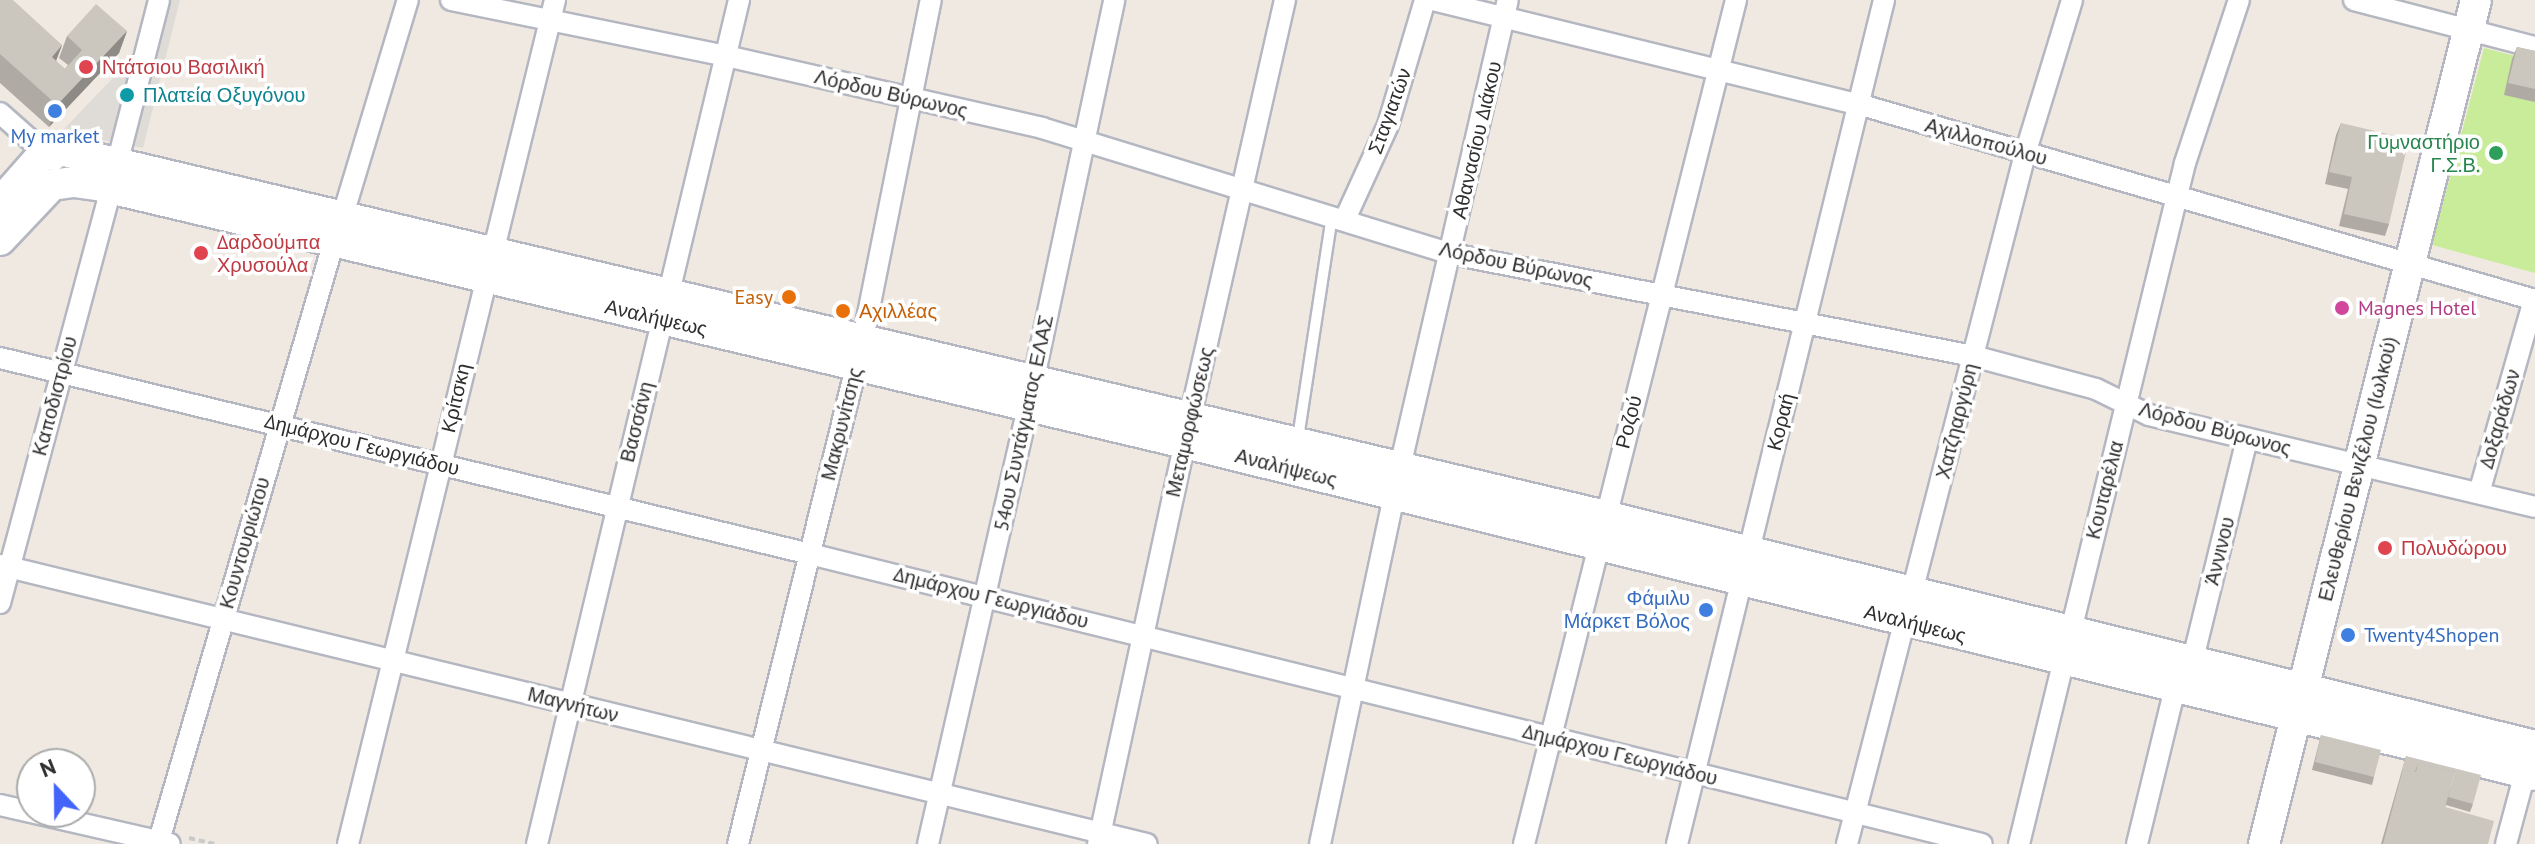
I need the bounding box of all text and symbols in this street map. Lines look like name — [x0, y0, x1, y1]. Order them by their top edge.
place label: Ντάτσιου Βασιλική — [102, 55, 265, 79]
marker: Ντάτσιου Βασιλική — [77, 58, 95, 76]
street label: Αθανασίου Διάκου — [1447, 59, 1507, 221]
street label: Λόρδου Βύρωνος — [812, 65, 970, 123]
street label: Σταγιατών — [1363, 65, 1417, 157]
place label: Πλατεία Οξυγόνου — [143, 83, 305, 107]
marker: Πλατεία Οξυγόνου — [118, 86, 136, 104]
marker: My market — [46, 102, 64, 120]
street label: Αχιλλοπούλου — [1922, 113, 2050, 171]
place label: My market — [10, 124, 100, 148]
place label: Γυμναστήριο Γ.Σ.Β. — [2367, 130, 2480, 177]
marker: Γυμναστήριο Γ.Σ.Β. — [2487, 144, 2505, 162]
place label: Δαρδούμπα Χρυσούλα — [217, 230, 320, 277]
street label: Λόρδου Βύρωνος — [1437, 237, 1595, 293]
marker: Δαρδούμπα Χρυσούλα — [192, 244, 210, 262]
place label: Easy — [735, 285, 773, 309]
marker: Easy — [780, 288, 798, 306]
street label: Αναλήψεως — [603, 295, 709, 341]
place label: Magnes Hotel — [2358, 296, 2476, 320]
place label: Αχιλλέας — [859, 299, 937, 323]
marker: Magnes Hotel — [2333, 299, 2351, 317]
marker: Αχιλλέας — [834, 302, 852, 320]
street label: 54ου Συντάγματος ΕΛΑΣ — [989, 313, 1059, 533]
street label: Καποδιστρίου — [28, 334, 82, 458]
street label: Ελευθερίου Βενιζέλου (Ιωλκού) — [2313, 334, 2403, 604]
street label: Μεταμορφώσεως — [1161, 345, 1219, 499]
street label: Κρίτσκη — [436, 361, 476, 435]
street label: Χατζηαργύρη — [1931, 361, 1983, 481]
street label: Μακρυνίτσης — [816, 365, 868, 483]
street label: Δοξαράδων — [2474, 367, 2526, 471]
street label: Βασσάνη — [615, 379, 659, 465]
street label: Κοραή — [1762, 391, 1800, 453]
street label: Ροζού — [1611, 393, 1647, 451]
street label: Λόρδου Βύρωνος — [2136, 397, 2294, 461]
street label: Δημάρχου Γεωργιάδου — [262, 409, 462, 481]
street label: Κουταρέλια — [2081, 438, 2129, 542]
street label: Αναλήψεως — [1233, 444, 1339, 492]
street label: Κουντουριώτου — [215, 474, 275, 612]
street label: Άννινου — [2200, 514, 2240, 588]
place label: Πολυδώρου — [2401, 536, 2507, 560]
marker: Πολυδώρου — [2376, 539, 2394, 557]
street label: Δημάρχου Γεωργιάδου — [891, 562, 1091, 634]
place label: Φάμιλυ Μάρκετ Βόλος — [1564, 586, 1690, 633]
street label: Αναλήψεως — [1862, 600, 1968, 648]
marker: Φάμιλυ Μάρκετ Βόλος — [1697, 601, 1715, 619]
place label: Twenty4Shopen — [2364, 623, 2499, 647]
marker: Twenty4Shopen — [2339, 626, 2357, 644]
street label: Μαγνήτων — [525, 682, 621, 728]
street label: Δημάρχου Γεωργιάδου — [1520, 719, 1720, 791]
north arrow — [16, 748, 96, 828]
text: N — [36, 752, 60, 783]

